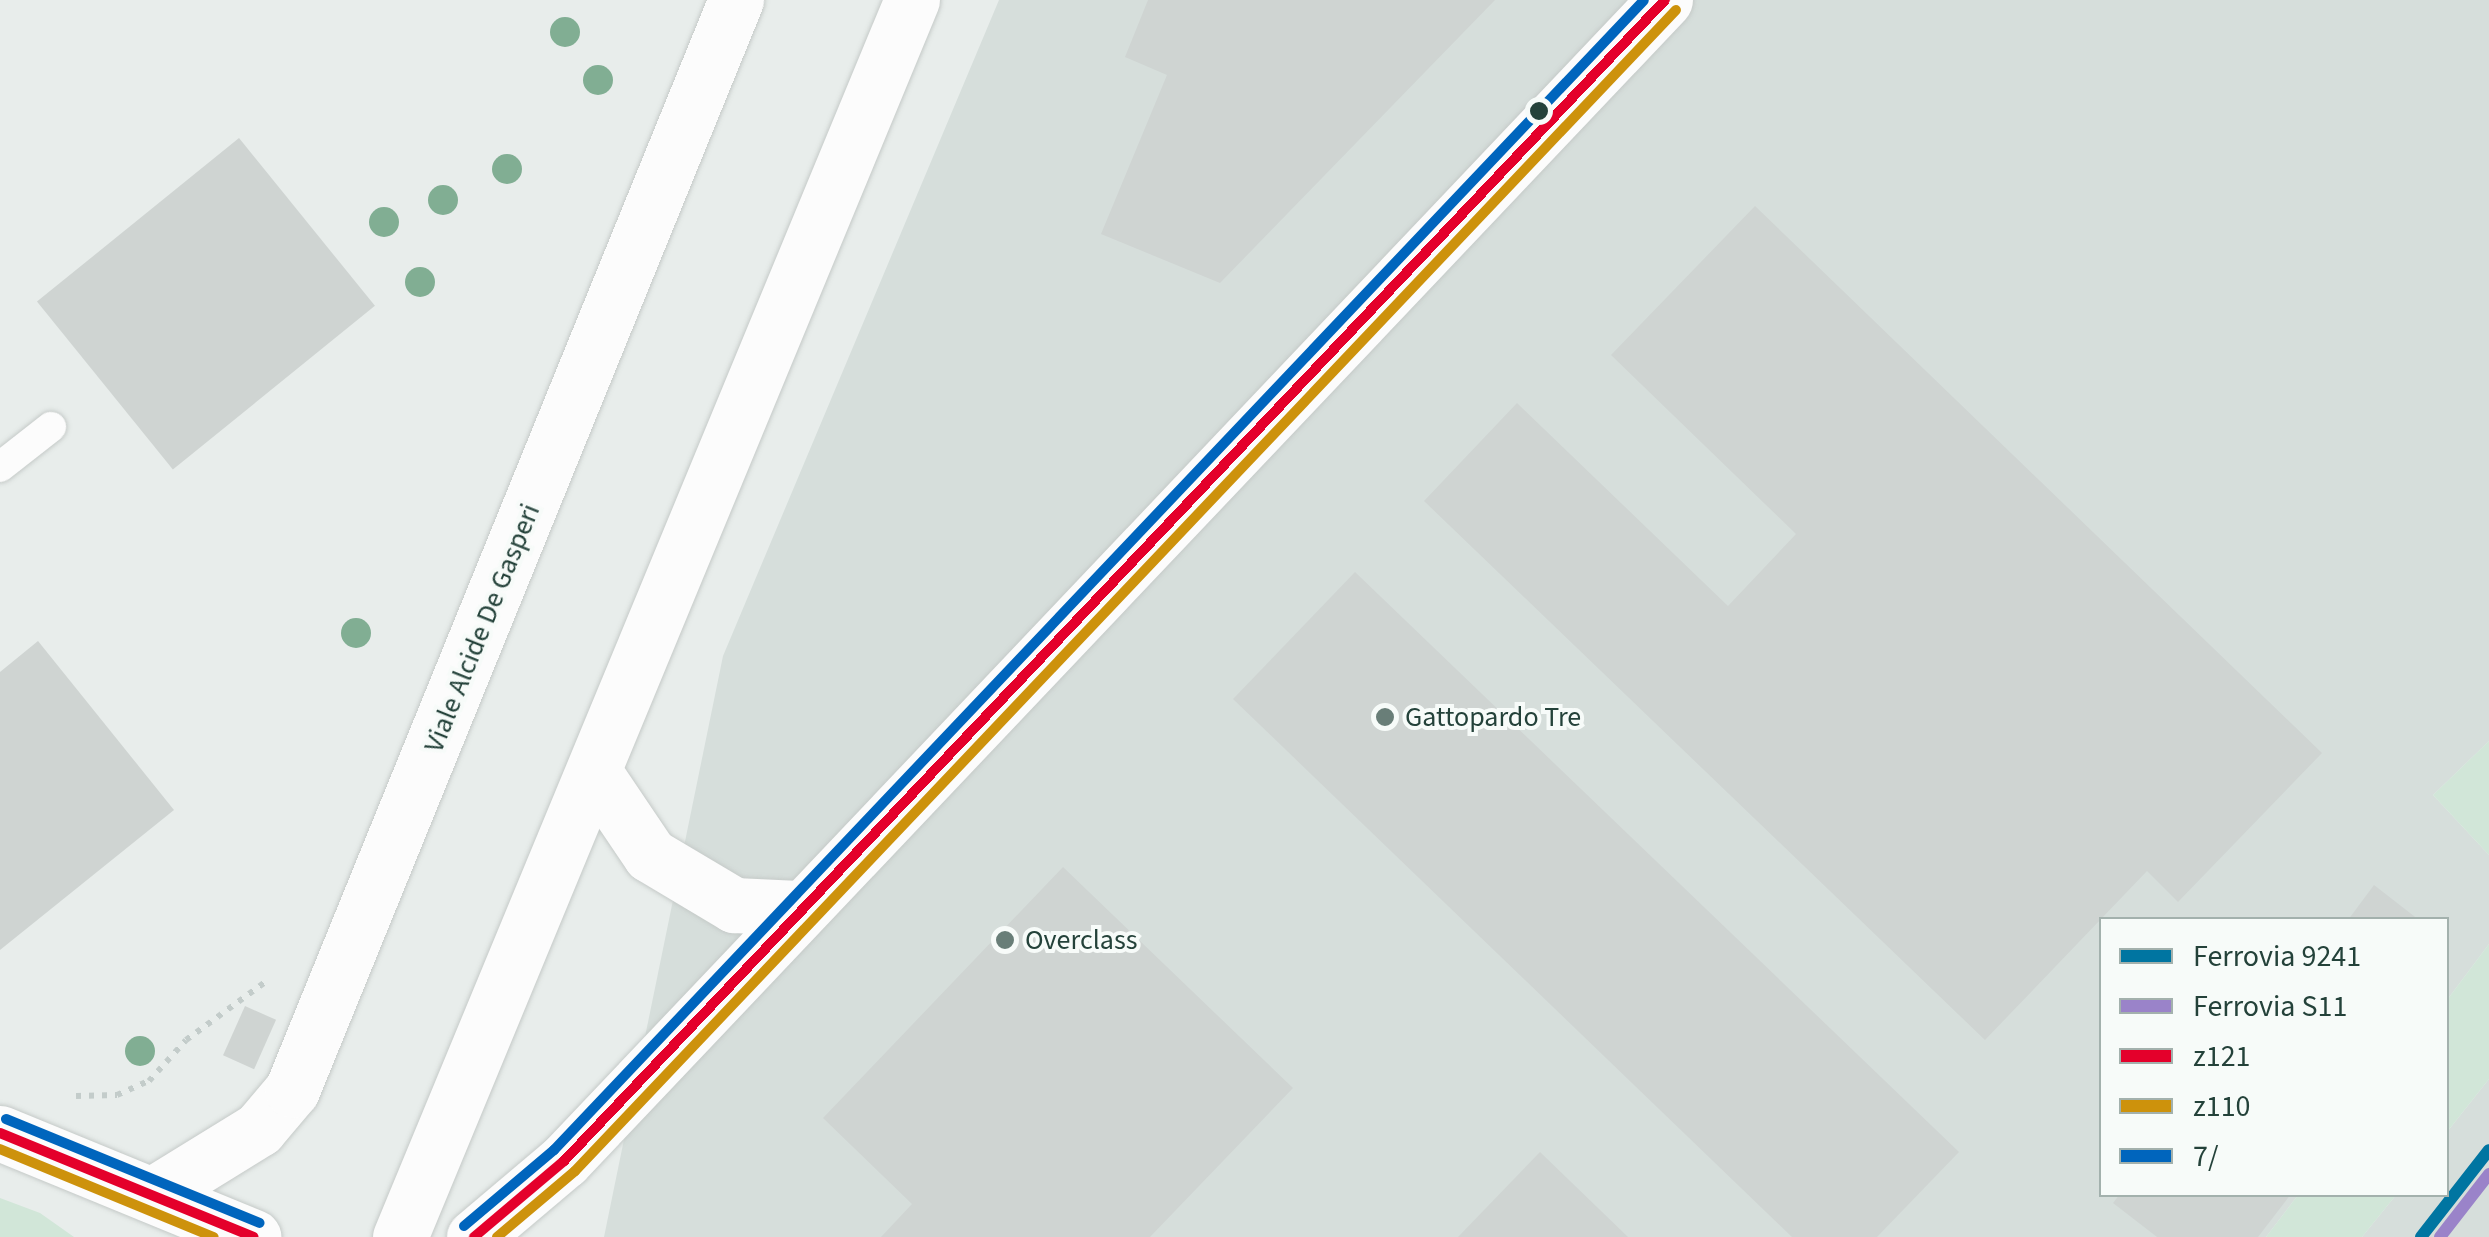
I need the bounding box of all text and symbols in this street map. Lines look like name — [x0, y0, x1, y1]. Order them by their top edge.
unlabelled marker — [1529, 101, 1549, 121]
street label: Viale Alcide De Gasperi — [417, 499, 547, 757]
place label: Gattopardo Tre — [1405, 700, 1581, 734]
marker: Gattopardo Tre — [1374, 706, 1396, 728]
legend — [2099, 917, 2449, 1197]
place label: Overclass — [1025, 923, 1137, 957]
marker: Overclass — [994, 929, 1016, 951]
text: Ferrovia 9241 — [2193, 935, 2361, 978]
text: Ferrovia S11 — [2193, 985, 2347, 1028]
text: z121 — [2193, 1035, 2250, 1078]
text: z110 — [2193, 1085, 2250, 1128]
text: 7/ — [2193, 1135, 2218, 1178]

